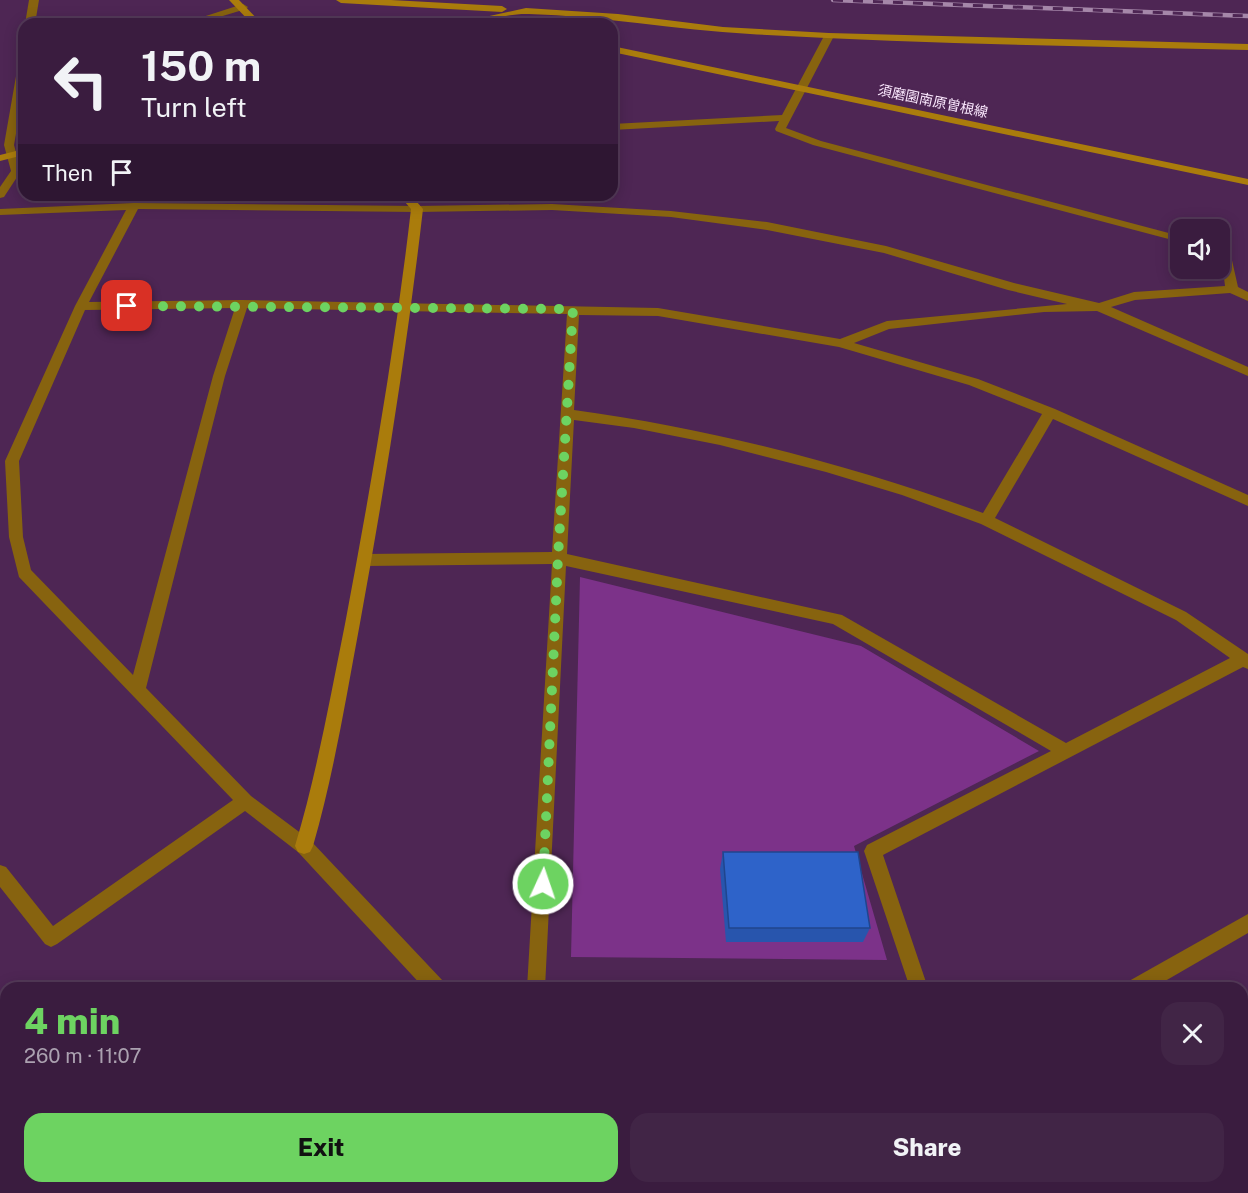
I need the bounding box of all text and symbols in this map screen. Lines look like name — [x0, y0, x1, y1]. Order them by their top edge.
text: 150 m — [141, 41, 261, 90]
icon: left — [42, 42, 120, 120]
street label: 須磨園南原曽根線 — [877, 82, 989, 120]
text: Turn left — [141, 91, 247, 123]
icon: arrive — [105, 156, 138, 189]
text: Then — [42, 160, 93, 186]
map controls — [1170, 219, 1230, 279]
button: sound — [1170, 219, 1230, 279]
pin — [101, 280, 152, 331]
icon: arrive — [110, 289, 143, 322]
position arrow — [511, 852, 575, 916]
text: 4 min — [24, 1000, 120, 1042]
button: close — [1161, 1002, 1224, 1065]
text: 260 m · 11:07 — [24, 1044, 142, 1068]
button: Exit — [24, 1113, 618, 1182]
button: Share — [630, 1113, 1224, 1182]

